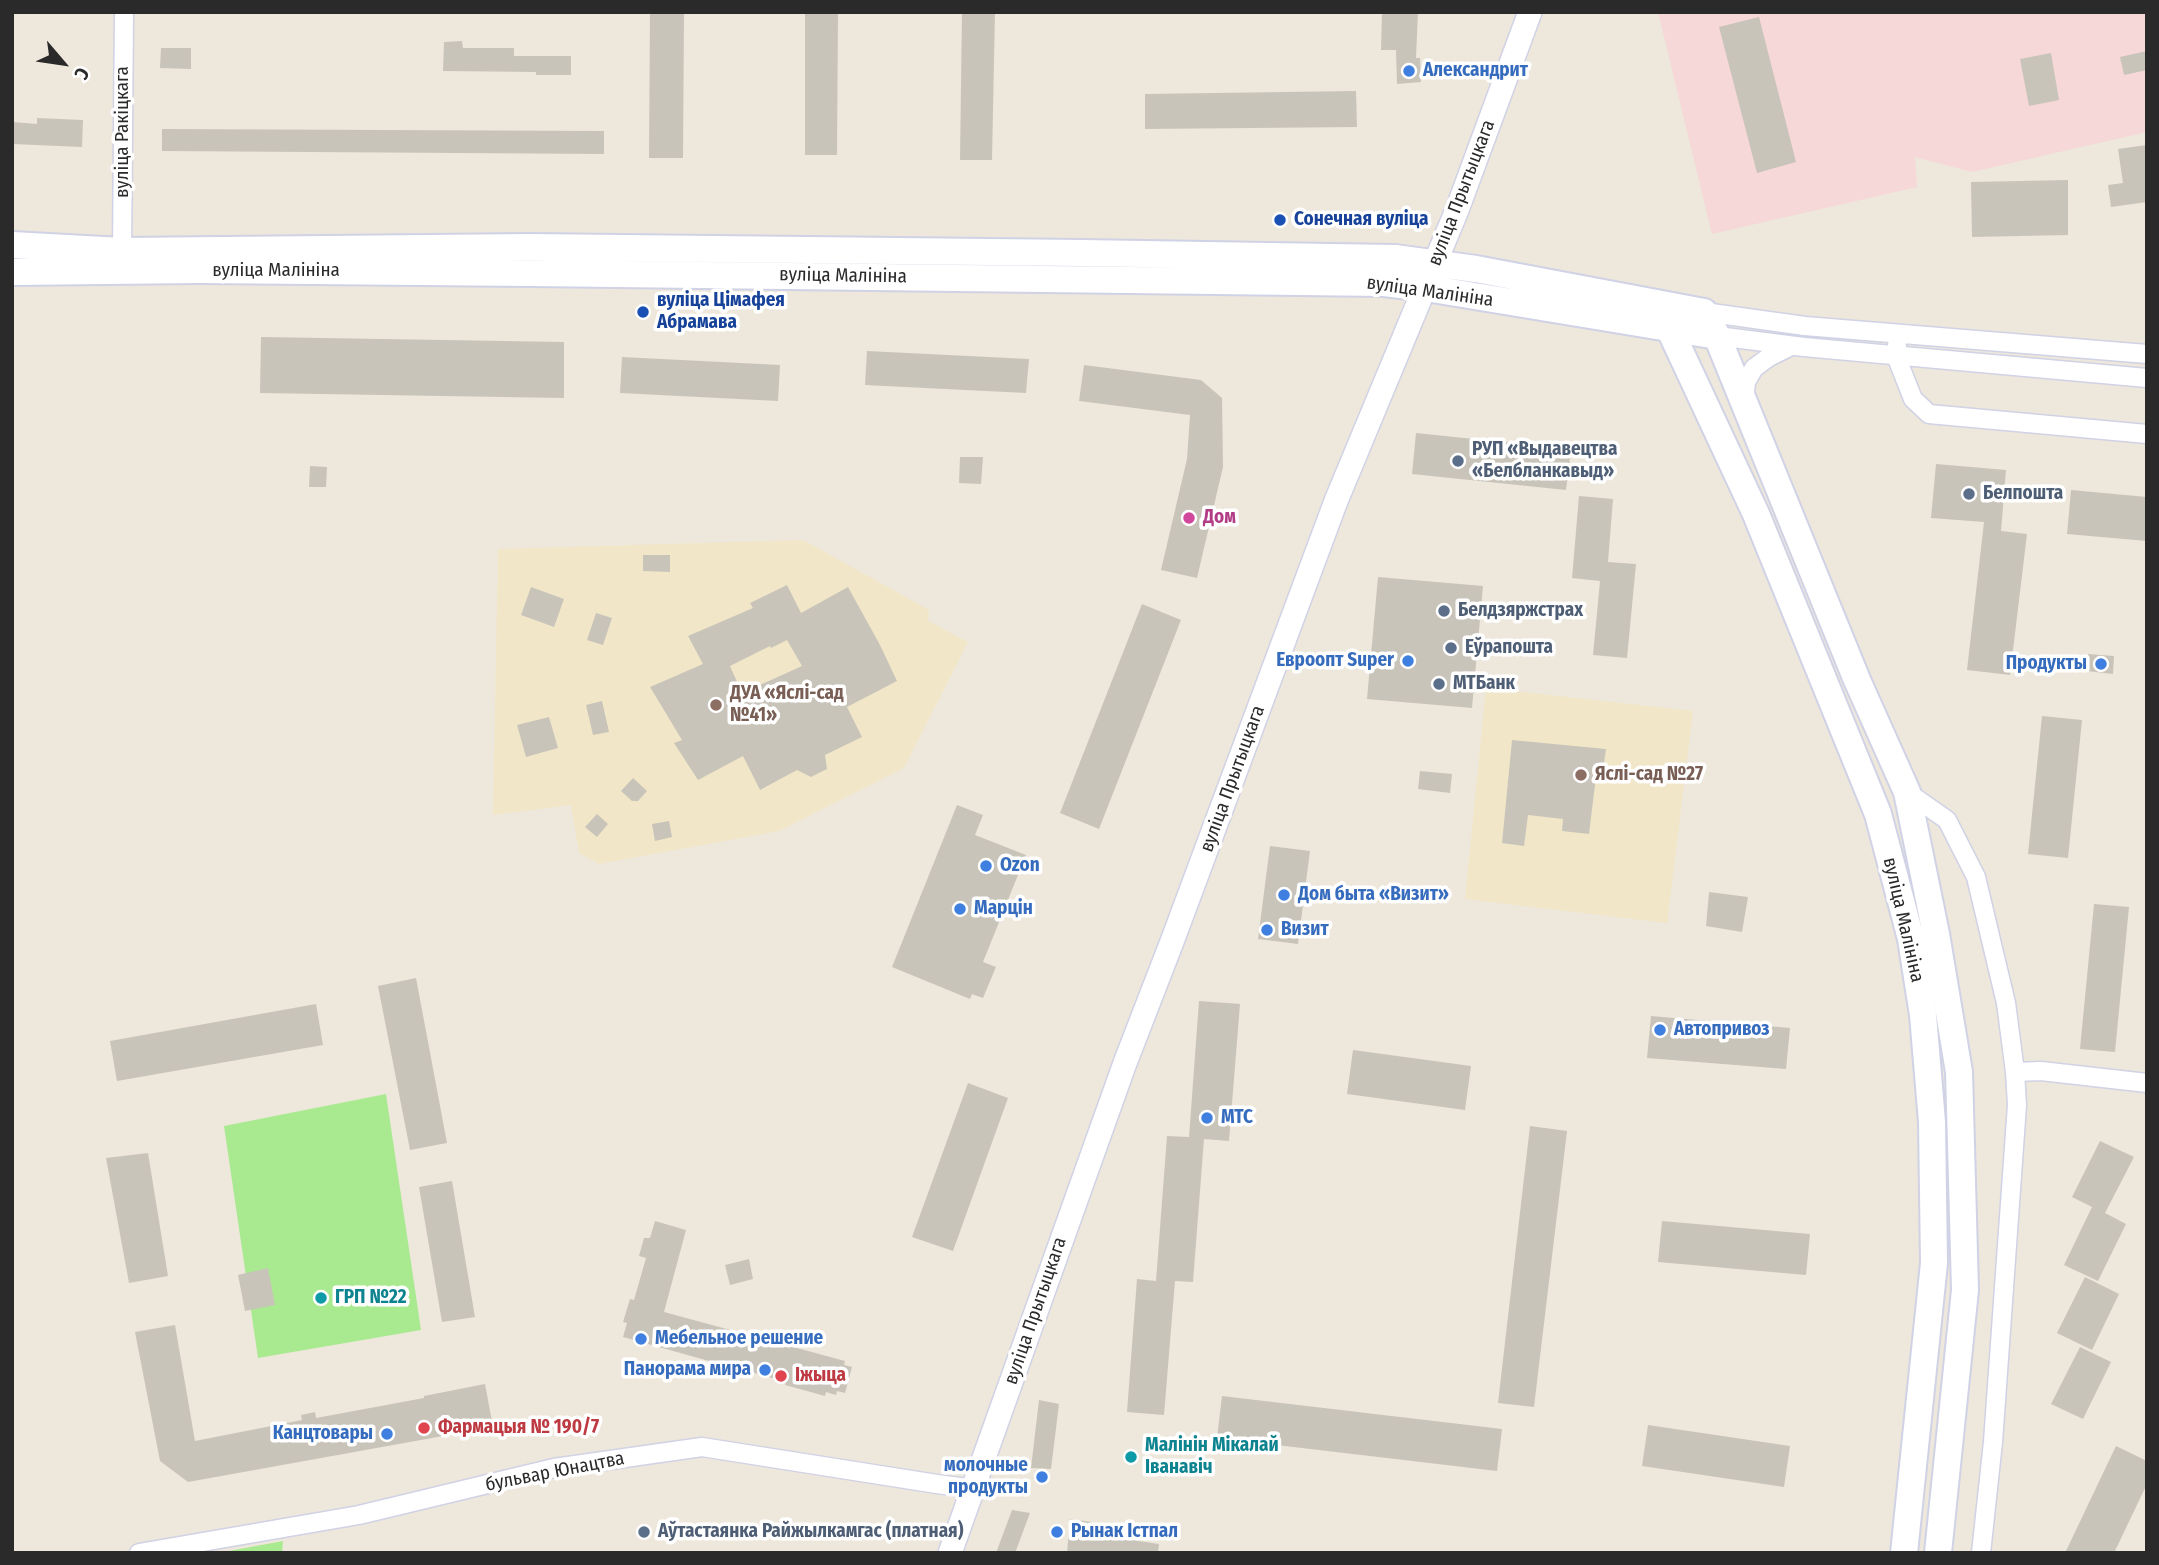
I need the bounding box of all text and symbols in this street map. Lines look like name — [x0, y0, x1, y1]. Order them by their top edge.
north arrow — [28, 28, 98, 98]
place label: Александрит — [1423, 60, 1528, 82]
text: С — [69, 63, 94, 83]
marker: Александрит — [1401, 63, 1417, 79]
street label: вуліца Ракіцкага — [112, 66, 134, 198]
street label: вуліца Прытыцкага — [1424, 117, 1500, 269]
place label: Сонечная вуліца — [1294, 209, 1428, 231]
marker: Сонечная вуліца — [1272, 212, 1288, 228]
street label: вуліца Малініна — [212, 260, 340, 282]
street label: вуліца Малініна — [779, 263, 907, 289]
street label: вуліца Малініна — [1365, 272, 1495, 312]
place label: вуліца Цімафея Абрамава — [657, 290, 785, 334]
marker: вуліца Цімафея Абрамава — [635, 304, 651, 320]
place label: РУП «Выдавецтва «Белбланкавыд» — [1472, 439, 1617, 483]
marker: РУП «Выдавецтва «Белбланкавыд» — [1450, 453, 1466, 469]
place label: Белпошта — [1983, 483, 2063, 505]
marker: Белпошта — [1961, 486, 1977, 502]
place label: Дом — [1203, 507, 1236, 529]
marker: Дом — [1181, 510, 1197, 526]
place label: Белдзяржстрах — [1458, 600, 1583, 622]
marker: Белдзяржстрах — [1436, 603, 1452, 619]
place label: Еўрапошта — [1465, 637, 1553, 659]
marker: Еўрапошта — [1443, 640, 1459, 656]
place label: Евроопт Super — [1276, 650, 1394, 672]
marker: Евроопт Super — [1400, 653, 1416, 669]
place label: Продукты — [2006, 653, 2087, 675]
marker: Продукты — [2093, 656, 2109, 672]
place label: МТБанк — [1453, 673, 1515, 695]
marker: МТБанк — [1431, 676, 1447, 692]
place label: ДУА «Яслі-сад №41» — [730, 683, 844, 727]
marker: ДУА «Яслі-сад №41» — [708, 697, 724, 713]
street label: вуліца Прытыцкага — [1196, 703, 1270, 855]
place label: Яслі-сад №27 — [1595, 764, 1703, 786]
marker: Яслі-сад №27 — [1573, 767, 1589, 783]
place label: Ozon — [1000, 855, 1040, 877]
street label: вуліца Малініна — [1878, 855, 1928, 985]
marker: Ozon — [978, 858, 994, 874]
place label: Дом быта «Визит» — [1298, 884, 1449, 906]
marker: Дом быта «Визит» — [1276, 887, 1292, 903]
place label: Марцін — [974, 898, 1033, 920]
marker: Марцін — [952, 901, 968, 917]
place label: Визит — [1281, 919, 1329, 941]
marker: Визит — [1259, 922, 1275, 938]
place label: Автопривоз — [1674, 1019, 1770, 1041]
marker: Автопривоз — [1652, 1022, 1668, 1038]
place label: МТС — [1221, 1107, 1253, 1129]
marker: МТС — [1199, 1110, 1215, 1126]
street label: вуліца Прытыцкага — [1000, 1234, 1072, 1388]
place label: ГРП №22 — [335, 1287, 407, 1309]
marker: ГРП №22 — [313, 1290, 329, 1306]
place label: Мебельное решение — [655, 1328, 823, 1350]
marker: Мебельное решение — [633, 1331, 649, 1347]
place label: Панорама мира — [624, 1359, 751, 1381]
marker: Панорама мира — [757, 1362, 773, 1378]
place label: Іжыца — [795, 1365, 846, 1387]
marker: Іжыца — [773, 1368, 789, 1384]
place label: Фармацыя № 190/7 — [438, 1417, 599, 1439]
marker: Фармацыя № 190/7 — [416, 1420, 432, 1436]
place label: Канцтовары — [273, 1423, 373, 1445]
marker: Канцтовары — [379, 1426, 395, 1442]
place label: Малінін Мікалай Іванавіч — [1145, 1435, 1279, 1479]
street label: бульвар Юнацтва — [484, 1447, 626, 1497]
marker: Малінін Мікалай Іванавіч — [1123, 1449, 1139, 1465]
place label: молочные продукты — [944, 1455, 1028, 1499]
marker: молочные продукты — [1034, 1469, 1050, 1485]
place label: Аўтастаянка Райжылкамгас (платная) — [658, 1521, 963, 1543]
place label: Рынак Істпал — [1071, 1521, 1178, 1543]
marker: Аўтастаянка Райжылкамгас (платная) — [636, 1524, 652, 1540]
marker: Рынак Істпал — [1049, 1524, 1065, 1540]

